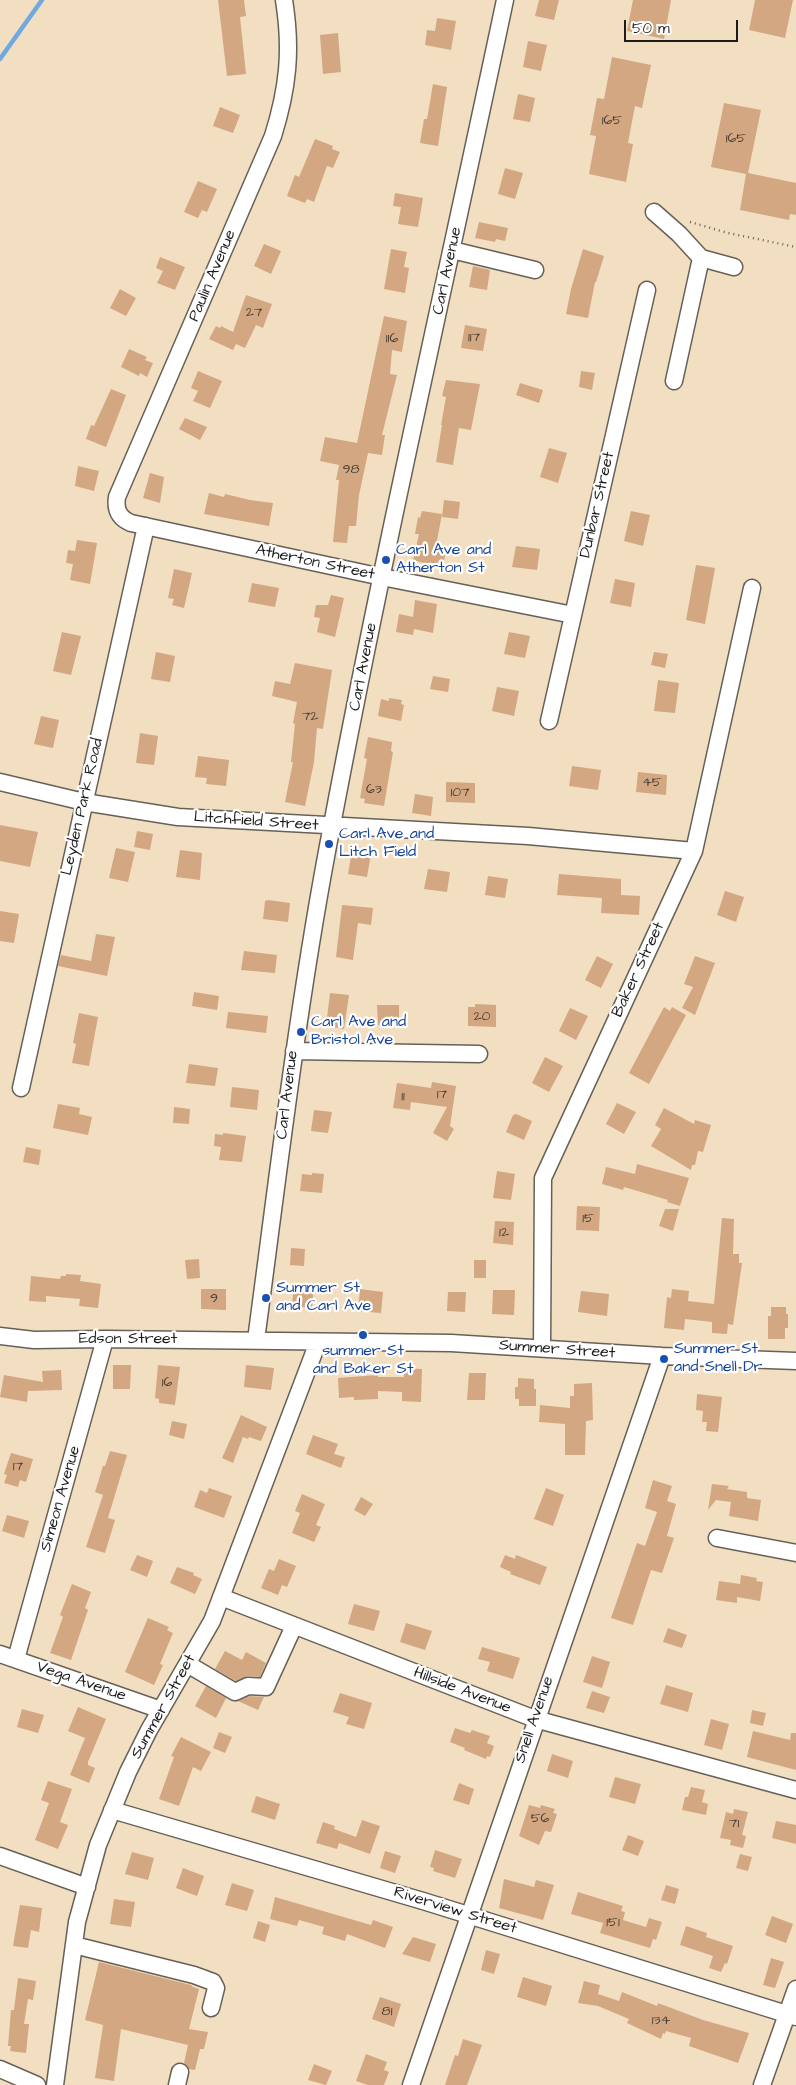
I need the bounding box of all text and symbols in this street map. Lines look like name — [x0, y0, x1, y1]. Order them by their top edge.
scale bar — [626, 10, 740, 42]
text: 50 m — [632, 18, 670, 39]
house number: 165 — [602, 113, 622, 129]
house number: 165 — [726, 131, 746, 147]
street label: Carl Avenue — [429, 225, 467, 317]
street label: Paulin Avenue — [185, 227, 241, 325]
house number: 27 — [246, 305, 262, 321]
house number: 117 — [468, 330, 480, 346]
house number: 116 — [386, 331, 398, 347]
street label: Dunbar Street — [576, 450, 620, 560]
house number: 98 — [342, 462, 360, 478]
street label: Atherton Street — [254, 541, 376, 585]
place label: Carl Ave and Atherton St — [396, 541, 491, 579]
marker: Carl Ave and Atherton St — [380, 554, 392, 566]
street label: Carl Avenue — [346, 621, 382, 713]
house number: 72 — [302, 709, 318, 725]
street label: Leyden Park Road — [58, 737, 108, 877]
house number: 45 — [642, 775, 662, 791]
house number: 63 — [366, 782, 382, 798]
house number: 107 — [450, 785, 470, 801]
street label: Litchfield Street — [193, 808, 319, 836]
place label: Carl Ave and Litch Field — [339, 825, 434, 863]
marker: Carl Ave and Litch Field — [323, 838, 335, 850]
street label: Baker Street — [609, 919, 669, 1021]
house number: 20 — [474, 1009, 490, 1025]
place label: Carl Ave and Bristol Ave — [311, 1013, 406, 1051]
marker: Carl Ave and Bristol Ave — [295, 1026, 307, 1038]
street label: Carl Avenue — [273, 1050, 303, 1140]
house number: 17 — [437, 1087, 447, 1103]
house number: 11 — [401, 1089, 405, 1105]
house number: 15 — [582, 1211, 594, 1227]
house number: 12 — [499, 1225, 509, 1241]
place label: Summer St and Carl Ave — [276, 1279, 371, 1317]
house number: 9 — [210, 1291, 218, 1307]
marker: Summer St and Carl Ave — [260, 1292, 272, 1304]
marker: summer St and Baker St — [357, 1329, 369, 1341]
street label: Edson Street — [79, 1330, 177, 1350]
street label: Summer Street — [498, 1336, 616, 1364]
place label: Summer St and Snell Dr — [674, 1340, 762, 1378]
place label: summer St and Baker St — [313, 1342, 413, 1380]
marker: Summer St and Snell Dr — [658, 1353, 670, 1365]
house number: 16 — [162, 1375, 172, 1391]
street label: Simeon Avenue — [37, 1444, 85, 1554]
house number: 17 — [13, 1459, 23, 1475]
street label: Summer Street — [127, 1651, 201, 1763]
street label: Vega Avenue — [34, 1658, 128, 1706]
street label: Hillside Avenue — [411, 1664, 513, 1718]
street label: Snell Avenue — [511, 1674, 559, 1766]
house number: 56 — [531, 1811, 549, 1827]
house number: 71 — [729, 1816, 739, 1832]
street label: Riverview Street — [391, 1883, 519, 1939]
house number: 151 — [606, 1915, 620, 1931]
house number: 81 — [382, 2004, 392, 2020]
house number: 134 — [652, 2013, 670, 2029]

